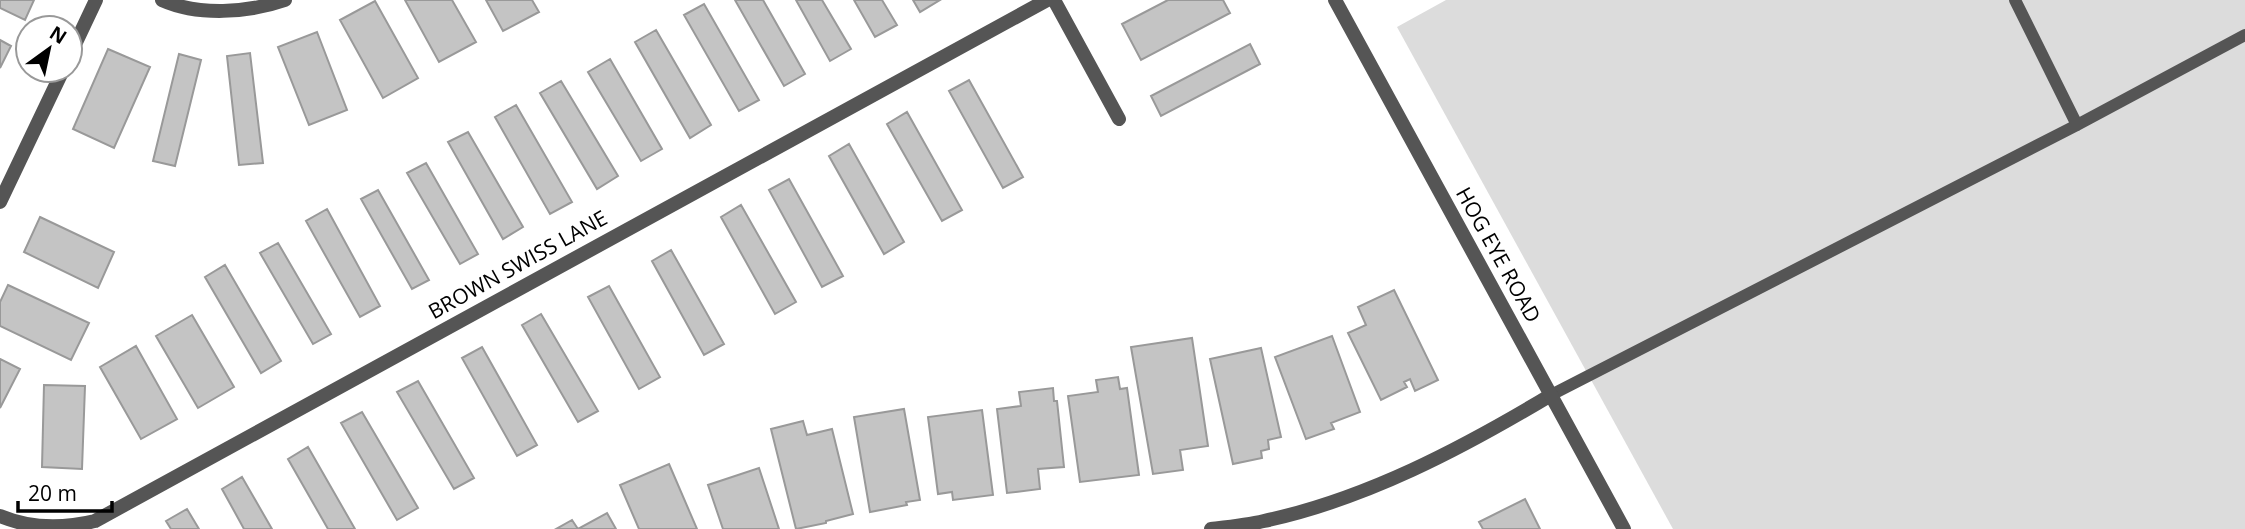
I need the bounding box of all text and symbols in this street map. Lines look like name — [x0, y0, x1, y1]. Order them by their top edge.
north arrow — [14, 14, 84, 84]
text: N — [45, 20, 72, 50]
street label: HOG EYE ROAD — [1450, 182, 1548, 327]
street label: BROWN SWISS LANE — [423, 203, 612, 325]
scale bar — [18, 470, 112, 514]
text: 20 m — [28, 479, 77, 507]

